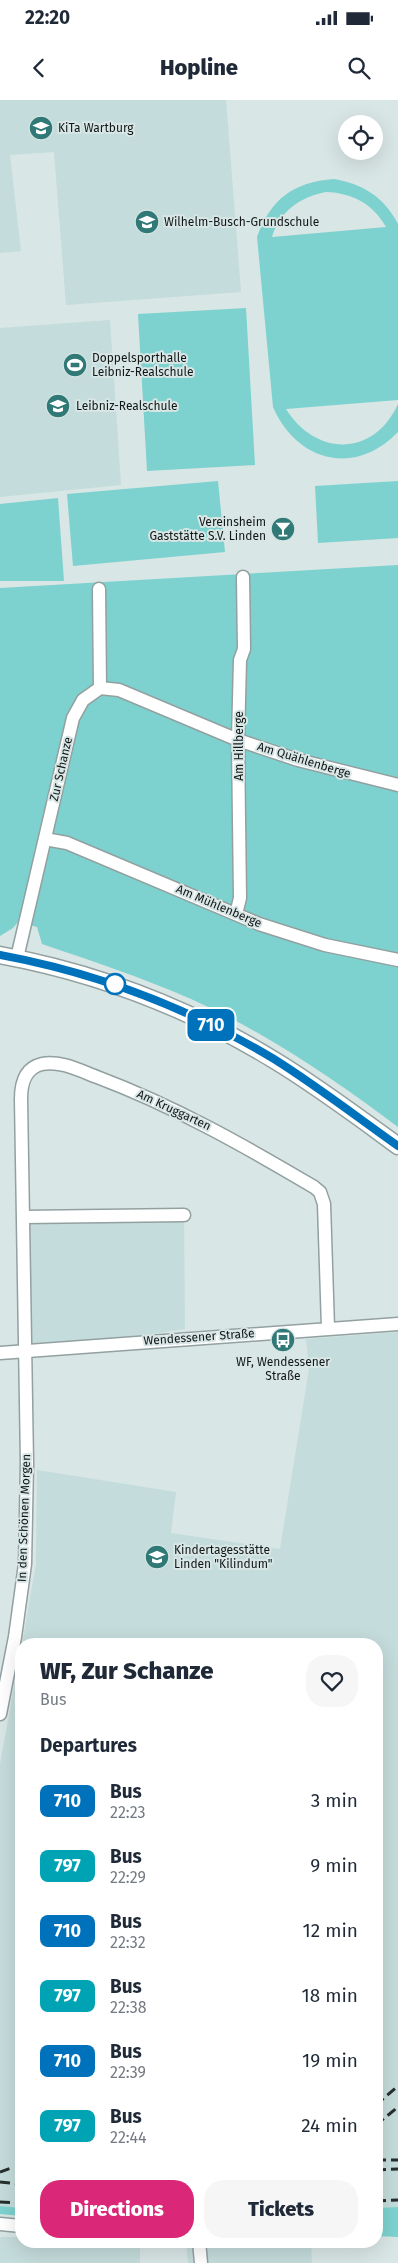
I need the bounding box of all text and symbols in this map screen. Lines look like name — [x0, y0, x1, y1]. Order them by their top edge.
text: 22:20 — [25, 6, 70, 29]
icon: back — [25, 54, 53, 82]
text: Hopline — [160, 54, 238, 81]
icon: search — [345, 54, 373, 82]
school or university icon: KiTa Wartburg — [28, 115, 54, 141]
map controls — [338, 115, 383, 160]
button: locate — [338, 115, 383, 160]
place label: KiTa Wartburg — [58, 121, 134, 135]
school or university icon: Wilhelm-Busch-Grundschule — [134, 209, 160, 235]
place label: Wilhelm-Busch-Grundschule — [164, 215, 319, 229]
place label: Doppelsporthalle Leibniz-Realschule — [92, 351, 194, 379]
sports icon: Doppelsporthalle Leibniz-Realschule — [62, 352, 88, 378]
school or university icon: Leibniz-Realschule — [45, 393, 71, 419]
place label: Leibniz-Realschule — [76, 399, 178, 413]
place label: Vereinsheim Gaststätte S.V. Linden — [149, 515, 266, 543]
bar icon: Vereinsheim Gaststätte S.V. Linden — [270, 516, 296, 542]
street label: Am Hillberge — [232, 711, 246, 781]
street label: Zur Schanze — [47, 736, 75, 802]
street label: Am Quählenberge — [256, 739, 352, 781]
street label: Am Mühlenberge — [174, 882, 264, 930]
unlabelled marker — [104, 973, 126, 995]
line badge: 710 — [182, 1009, 240, 1041]
text: 710 — [197, 1014, 225, 1036]
street label: Am Kruggarten — [135, 1087, 213, 1133]
street label: Wendessener Straße — [143, 1326, 255, 1348]
bus stop icon: WF, Wendessener Straße — [270, 1327, 296, 1353]
place label: WF, Wendessener Straße — [236, 1355, 330, 1383]
street label: In den Schönen Morgen — [15, 1454, 33, 1582]
place label: Kindertagesstätte Linden "Kilindum" — [174, 1543, 273, 1571]
school or university icon: Kindertagesstätte Linden "Kilindum" — [144, 1544, 170, 1570]
button: heart — [306, 1655, 358, 1707]
text: WF, Zur Schanze — [40, 1657, 214, 1685]
text: Bus — [40, 1690, 67, 1709]
text: Departures — [40, 1734, 137, 1757]
text: Bus — [110, 1780, 142, 1803]
text: 3 min — [311, 1789, 358, 1812]
text: 710 — [54, 1790, 81, 1812]
text: 22:23 — [110, 1803, 146, 1822]
text: Bus — [110, 1845, 142, 1868]
text: 9 min — [310, 1854, 358, 1877]
text: 797 — [54, 1855, 81, 1877]
text: 22:29 — [110, 1868, 146, 1887]
text: Bus — [110, 1910, 142, 1933]
text: 12 min — [303, 1919, 358, 1942]
text: 710 — [54, 1920, 81, 1942]
text: 22:32 — [110, 1933, 146, 1952]
text: Bus — [110, 1975, 142, 1998]
text: 18 min — [301, 1984, 358, 2007]
text: 797 — [54, 1985, 81, 2007]
text: 22:38 — [110, 1998, 147, 2017]
text: Bus — [110, 2040, 142, 2063]
text: 19 min — [302, 2049, 358, 2072]
text: 710 — [54, 2050, 81, 2072]
text: 22:39 — [110, 2063, 146, 2082]
text: Bus — [110, 2105, 142, 2128]
text: 24 min — [301, 2114, 358, 2137]
text: 797 — [54, 2115, 81, 2137]
text: 22:44 — [110, 2128, 147, 2147]
button: Directions — [40, 2180, 194, 2238]
button: Tickets — [204, 2180, 358, 2238]

